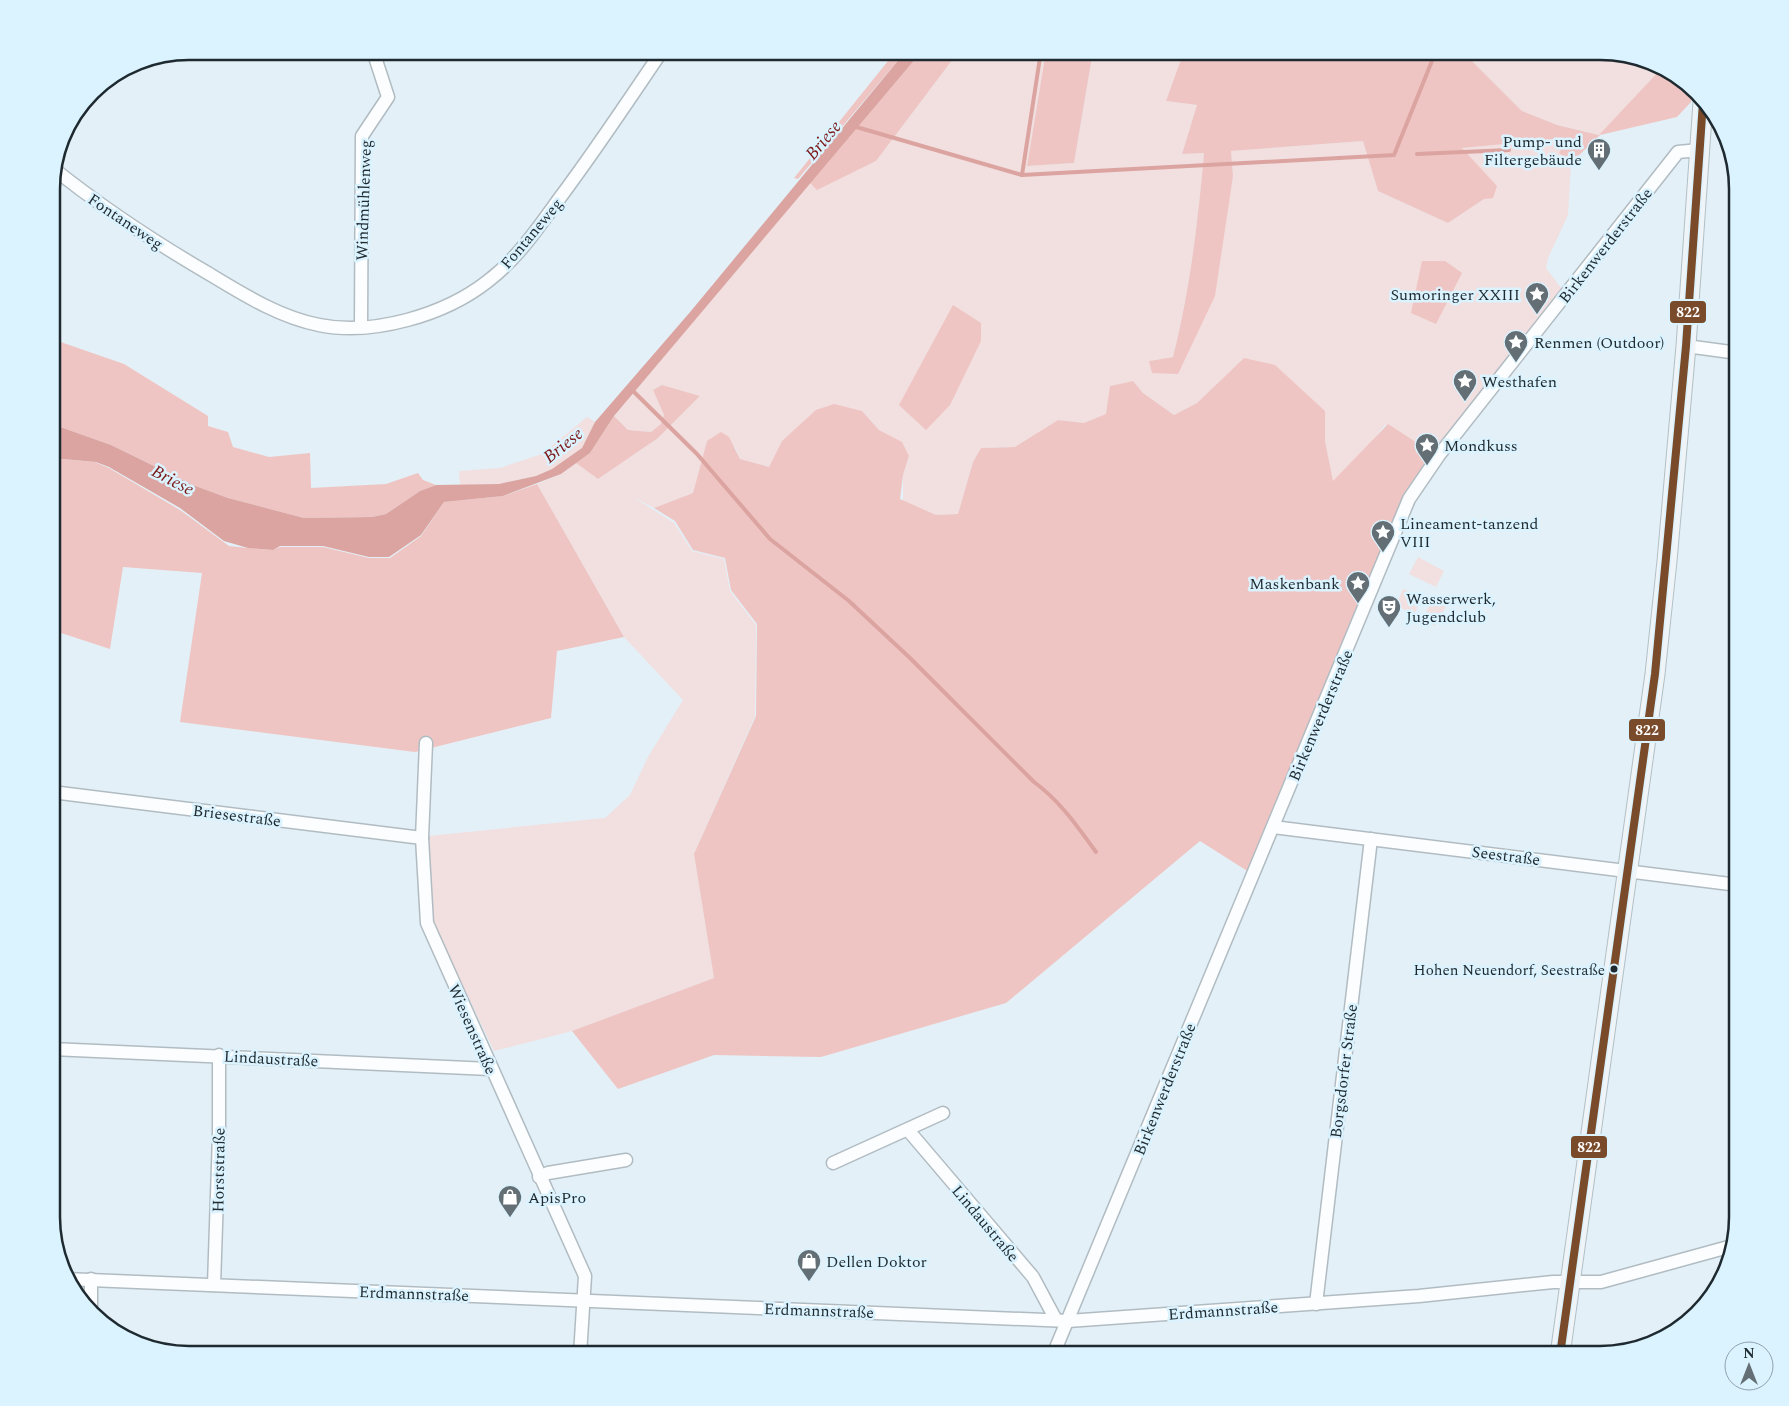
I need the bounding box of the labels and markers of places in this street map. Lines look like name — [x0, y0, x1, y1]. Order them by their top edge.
place label: Pump- und Filtergebäude — [1484, 130, 1582, 172]
building icon: Pump- und Filtergebäude — [1586, 137, 1612, 171]
place icon: Sumoringer XXIII — [1524, 281, 1550, 315]
place label: Sumoringer XXIII — [1391, 283, 1520, 307]
place icon: Renmen (Outdoor) — [1503, 329, 1529, 363]
place label: Renmen (Outdoor) — [1534, 331, 1664, 355]
place icon: Westhafen — [1452, 368, 1478, 402]
place label: Westhafen — [1482, 370, 1557, 394]
place icon: Mondkuss — [1414, 432, 1440, 466]
place label: Mondkuss — [1444, 434, 1518, 458]
place label: Lineament-tanzend VIII — [1400, 512, 1539, 554]
place icon: Lineament-tanzend VIII — [1370, 519, 1396, 553]
place icon: Maskenbank — [1345, 570, 1371, 604]
place label: Maskenbank — [1249, 572, 1340, 596]
place label: Wasserwerk, Jugendclub — [1406, 587, 1496, 629]
theatre icon: Wasserwerk, Jugendclub — [1376, 594, 1402, 628]
place label: Hohen Neuendorf, Seestraße — [1414, 959, 1605, 982]
marker: Hohen Neuendorf, Seestraße — [1609, 964, 1619, 974]
shop icon: ApisPro — [497, 1184, 523, 1218]
place label: ApisPro — [528, 1186, 586, 1210]
shop icon: Dellen Doktor — [796, 1248, 822, 1282]
place label: Dellen Doktor — [826, 1250, 927, 1274]

